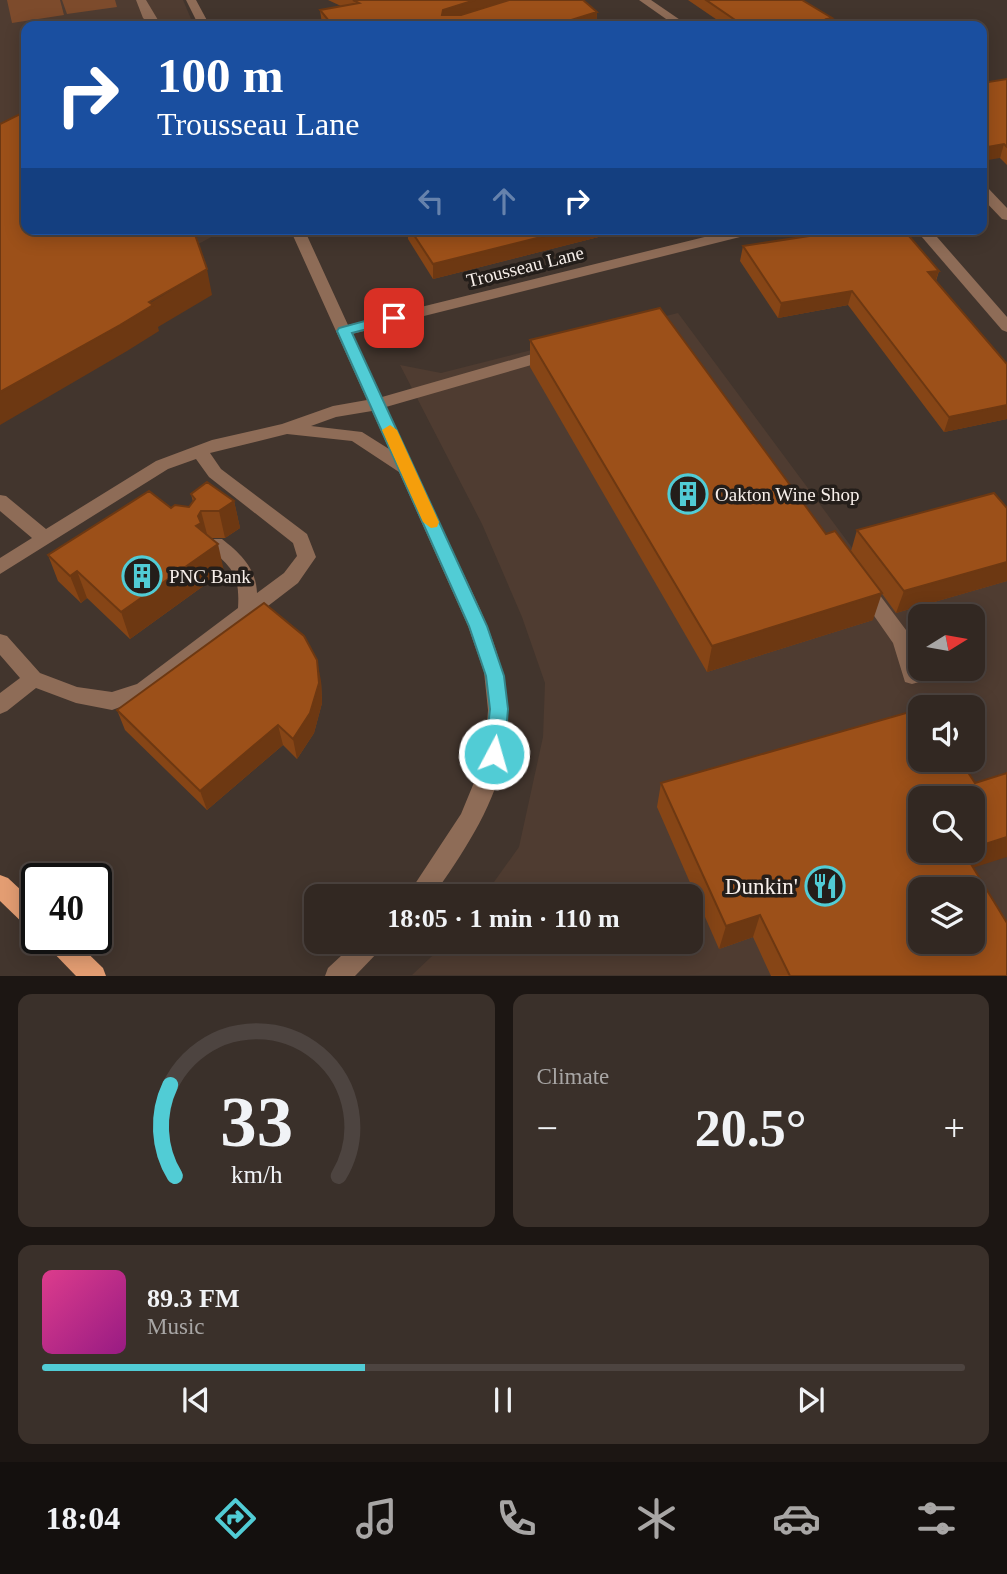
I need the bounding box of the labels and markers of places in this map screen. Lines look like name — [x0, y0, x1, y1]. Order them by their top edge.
pin — [364, 288, 424, 348]
building icon: Oakton Wine Shop — [667, 473, 709, 515]
place label: Oakton Wine Shop — [715, 484, 860, 505]
building icon: PNC Bank — [121, 555, 163, 597]
place label: PNC Bank — [169, 566, 251, 587]
restaurant icon: Dunkin' — [804, 865, 846, 907]
place label: Dunkin' — [725, 874, 798, 899]

